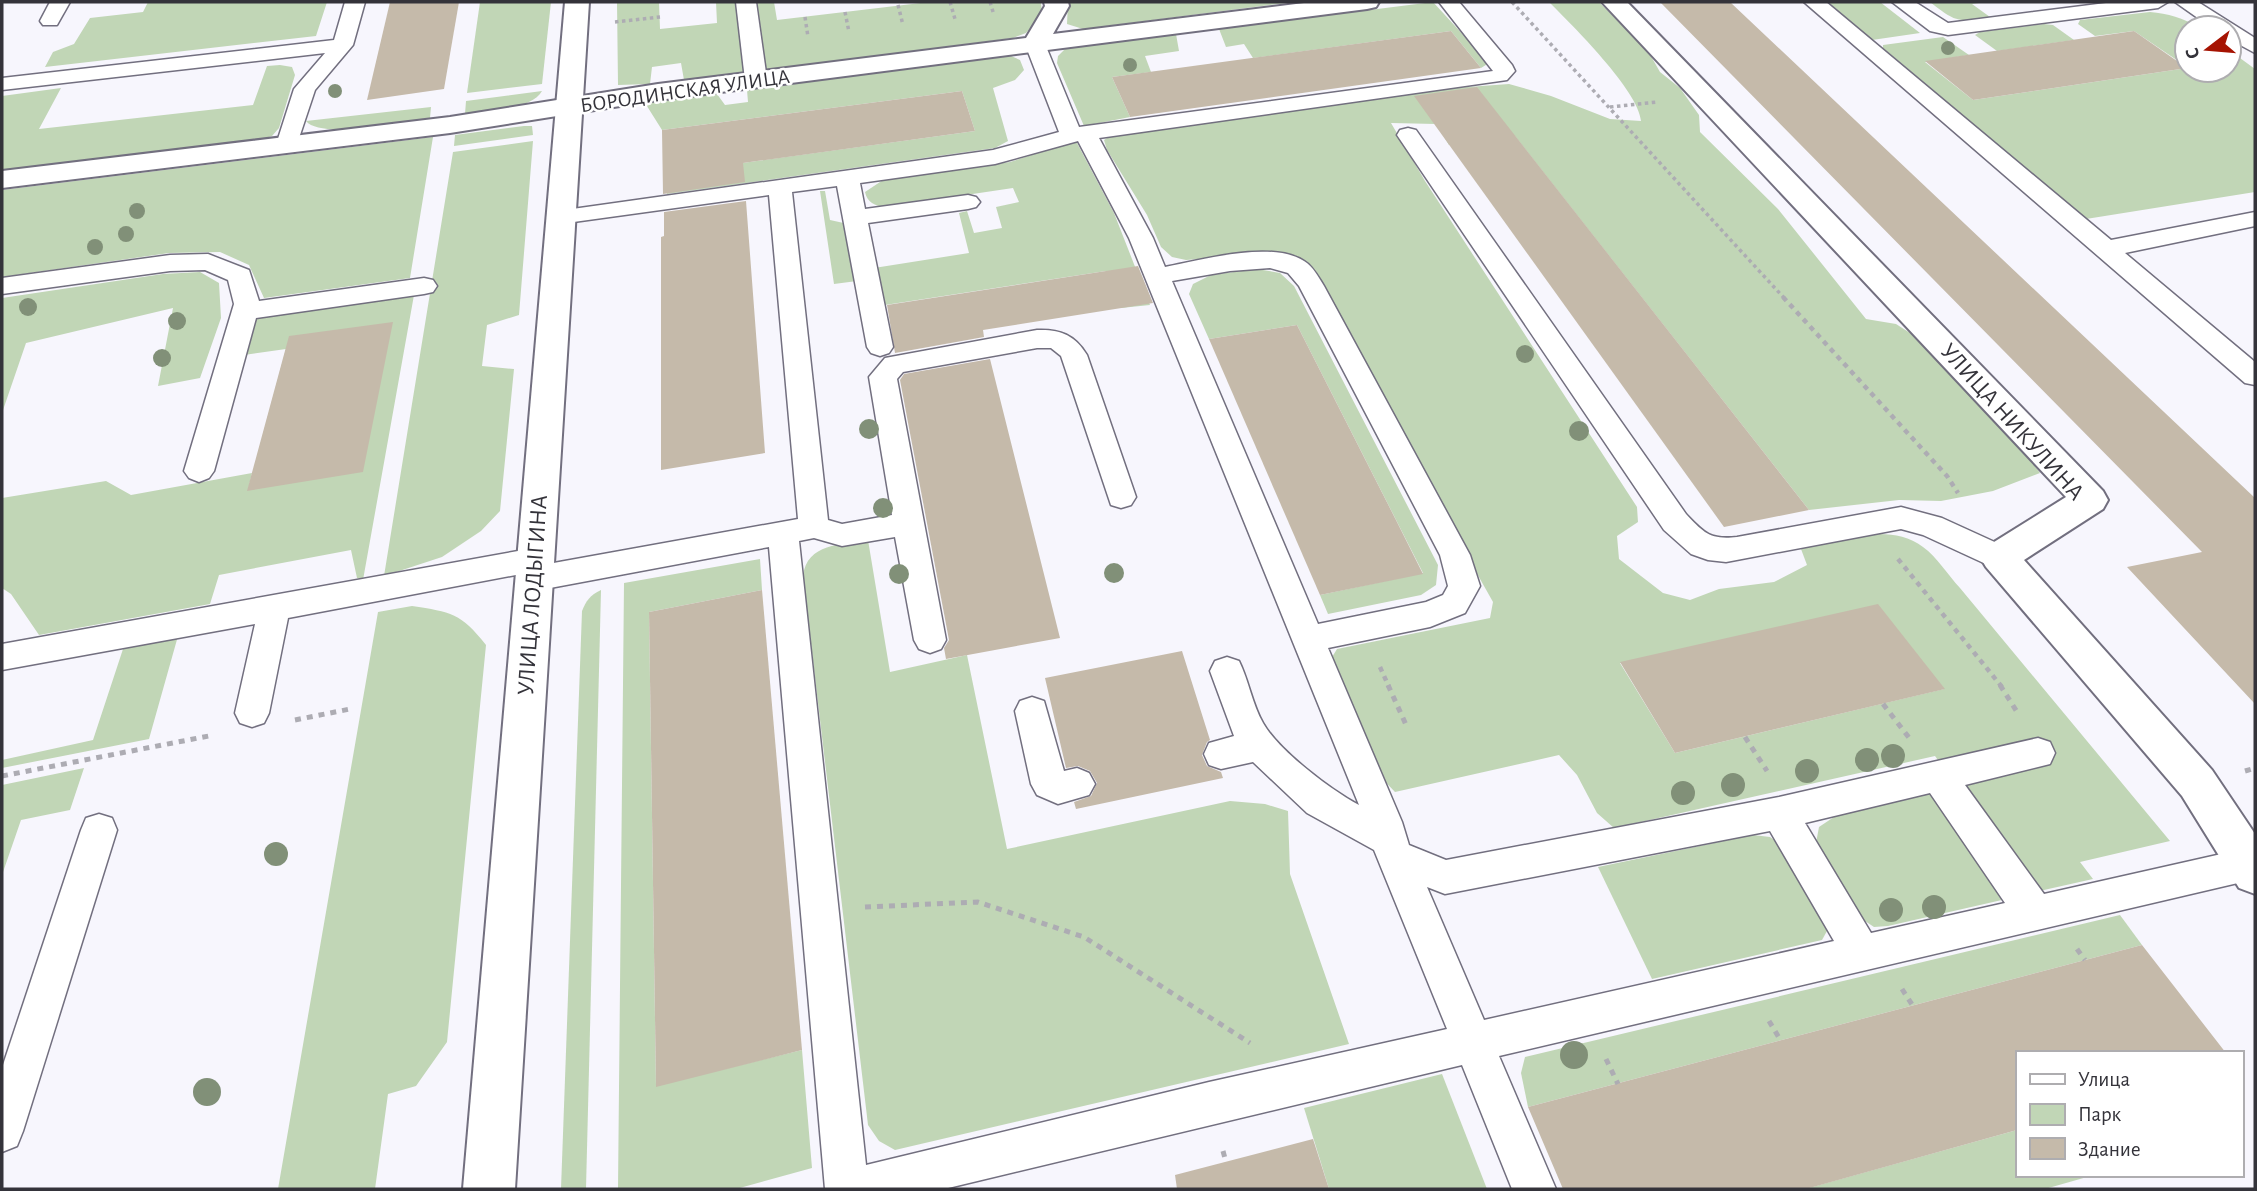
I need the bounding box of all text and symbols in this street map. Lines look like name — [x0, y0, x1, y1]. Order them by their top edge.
north arrow — [2173, 14, 2243, 84]
text: С — [2183, 46, 2204, 61]
street label: БОРОДИНСКАЯ УЛИЦА — [579, 66, 791, 116]
street label: УЛИЦА НИКУЛИНА — [1936, 339, 2088, 505]
street label: УЛИЦА ЛОДЫГИНА — [514, 494, 552, 696]
legend — [2016, 1051, 2243, 1177]
text: Улица — [2078, 1069, 2131, 1090]
text: Парк — [2078, 1104, 2122, 1125]
text: Здание — [2078, 1139, 2141, 1160]

